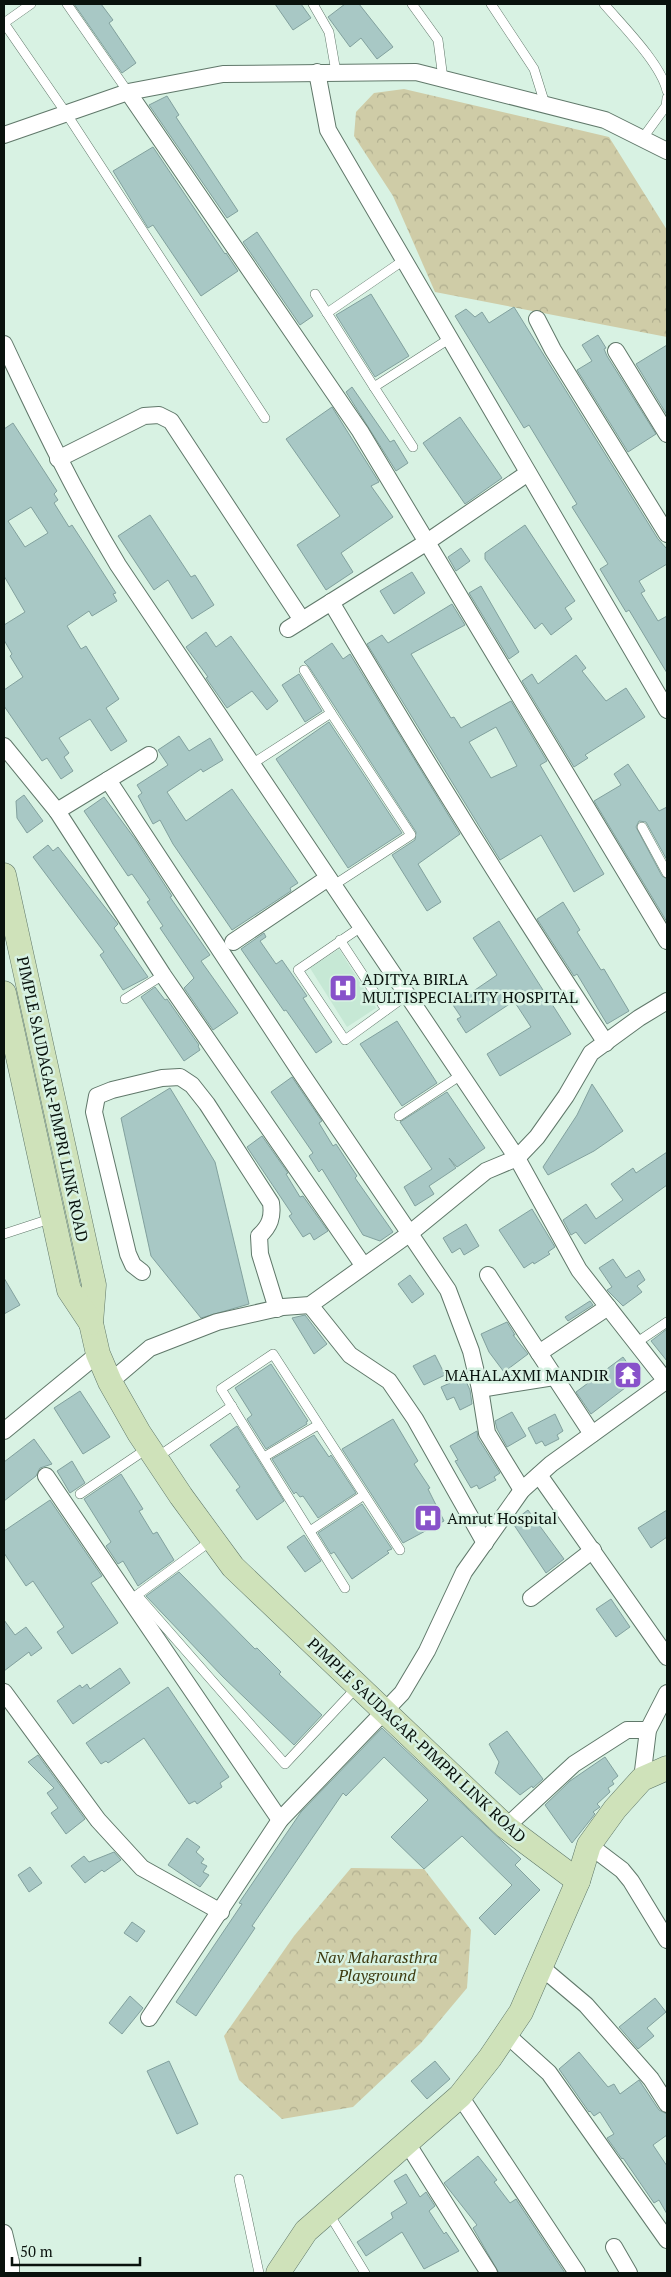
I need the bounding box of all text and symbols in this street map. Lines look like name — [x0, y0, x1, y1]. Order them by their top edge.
street label: PIMPLE SAUDAGAR-PIMPRI LINK ROAD — [12, 954, 94, 1244]
place label: ADITYA BIRLA MULTISPECIALITY HOSPITAL — [362, 968, 578, 1008]
hospital icon: ADITYA BIRLA MULTISPECIALITY HOSPITAL — [328, 973, 358, 1003]
temple icon: MAHALAXMI MANDIR — [613, 1360, 643, 1390]
place label: MAHALAXMI MANDIR — [445, 1364, 610, 1386]
hospital icon: Amrut Hospital — [413, 1503, 443, 1533]
place label: Amrut Hospital — [447, 1507, 557, 1529]
street label: PIMPLE SAUDAGAR-PIMPRI LINK ROAD — [303, 1633, 531, 1847]
park label: Nav Maharasthra Playground — [316, 1946, 437, 1986]
scale bar — [12, 2234, 140, 2266]
text: 50 m — [20, 2241, 53, 2261]

